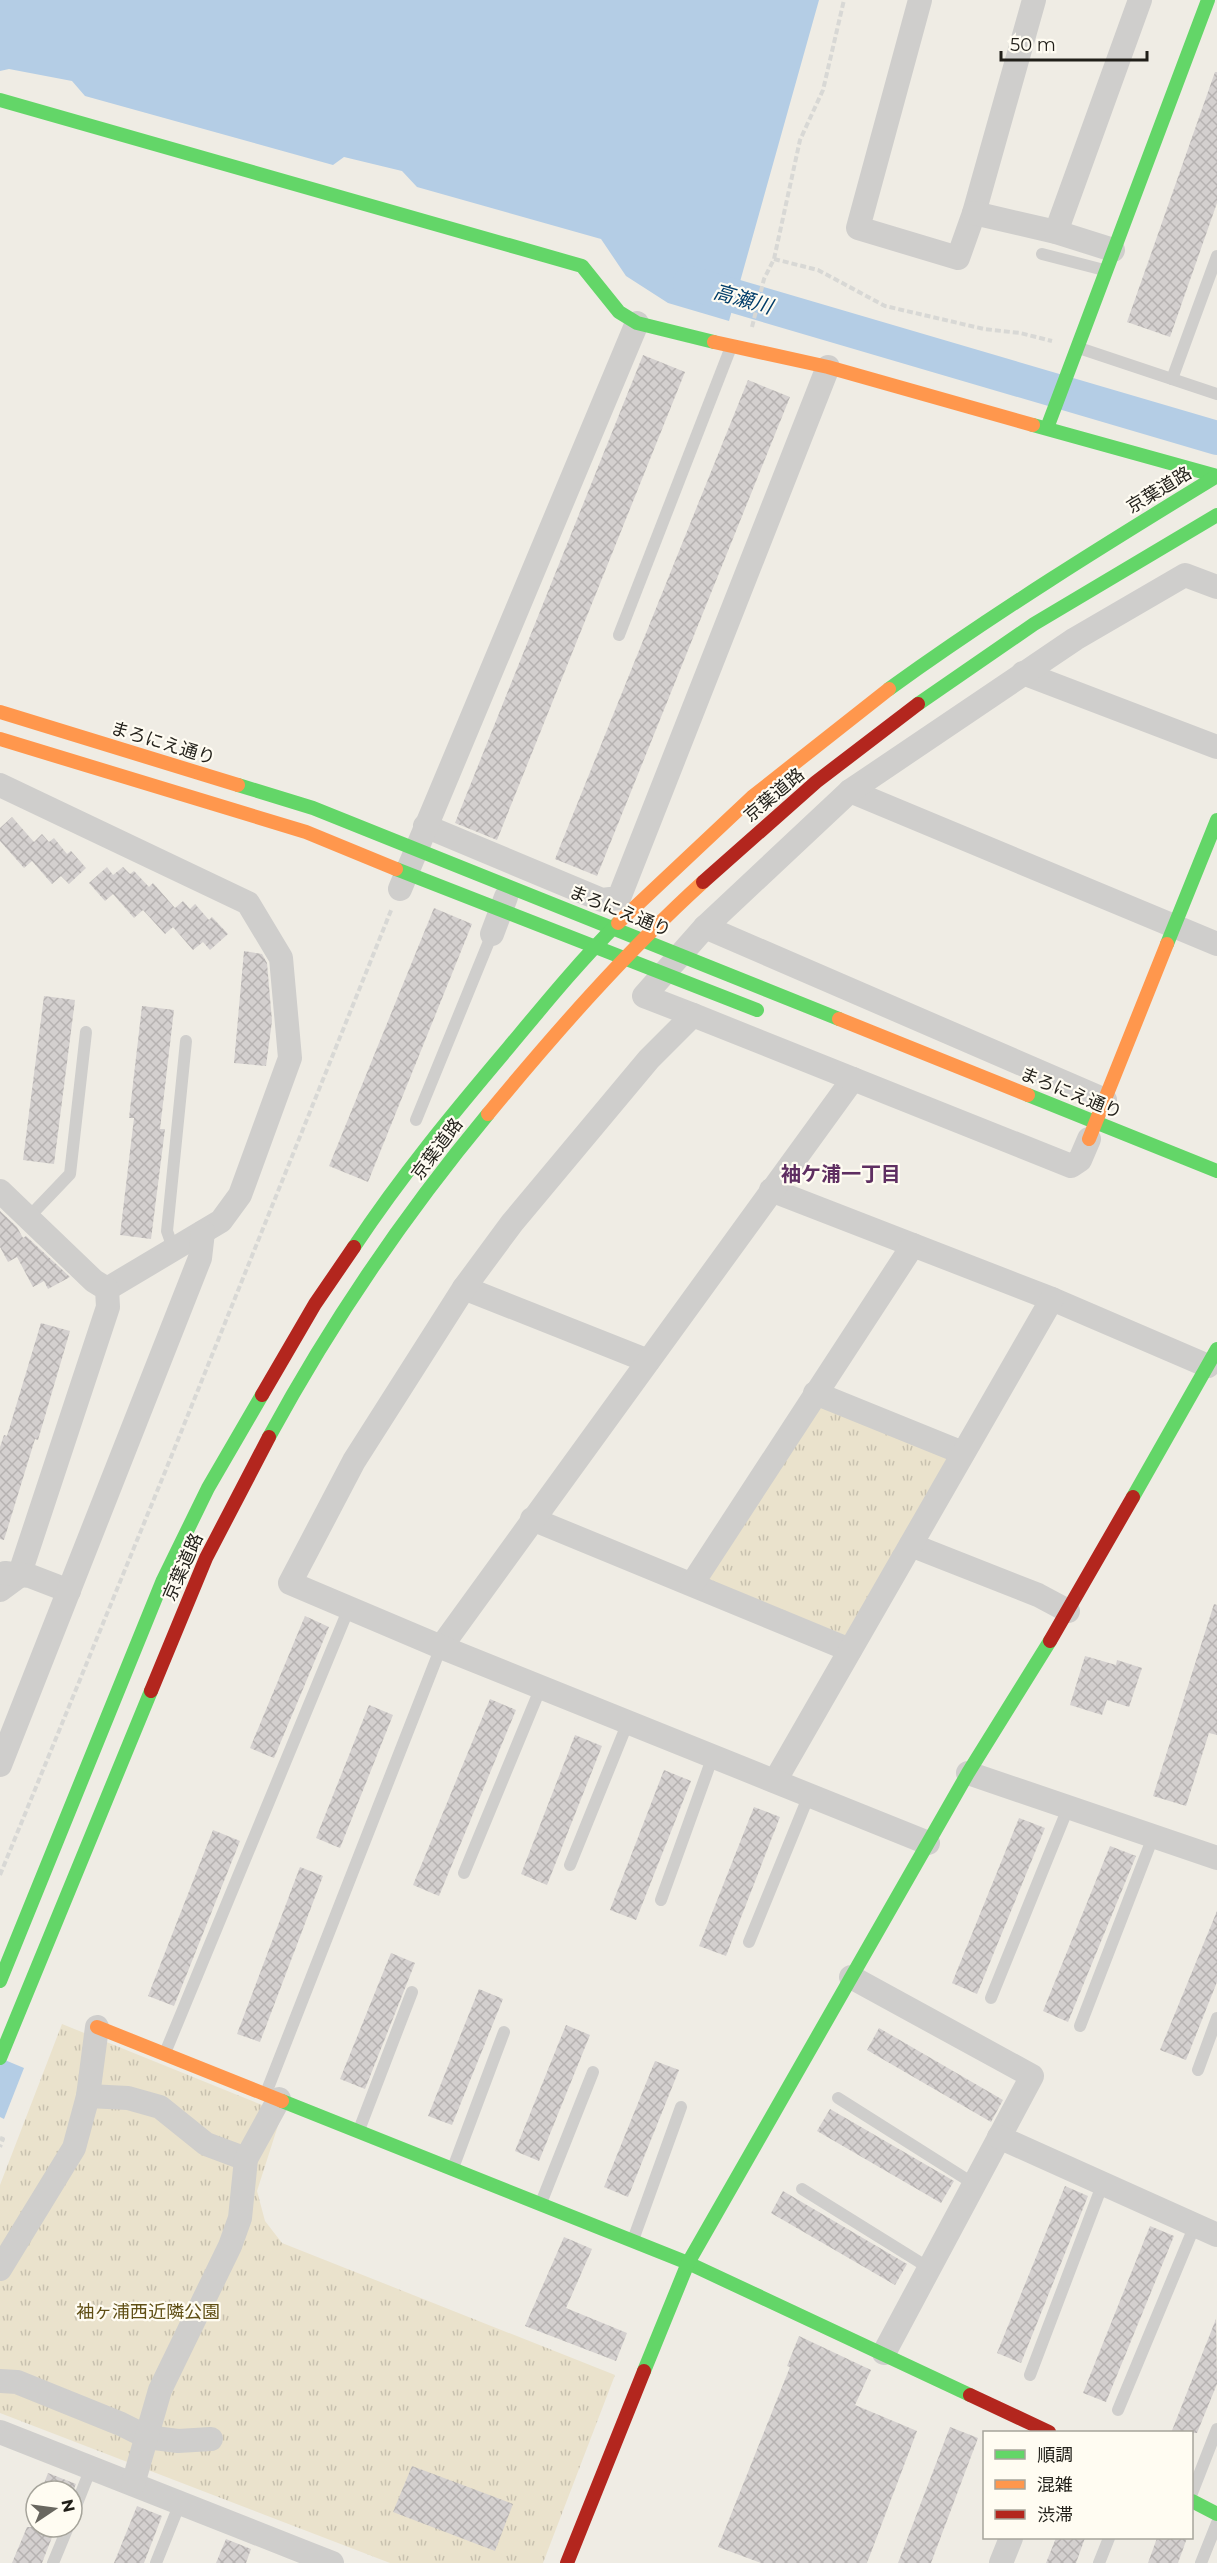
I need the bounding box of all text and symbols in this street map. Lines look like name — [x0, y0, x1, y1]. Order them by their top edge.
scale bar — [1001, 24, 1146, 62]
text: 50 m — [1010, 34, 1056, 56]
water label: 高瀬川 — [711, 279, 777, 319]
street label: 京葉道路 — [1122, 462, 1196, 518]
street label: まろにえ通り — [108, 717, 218, 769]
street label: 京葉道路 — [739, 763, 809, 827]
street label: まろにえ通り — [566, 881, 674, 941]
street label: まろにえ通り — [1017, 1063, 1125, 1123]
street label: 京葉道路 — [407, 1114, 467, 1184]
district label: 袖ケ浦一丁目 — [781, 1162, 901, 1186]
street label: 京葉道路 — [158, 1530, 208, 1604]
park label: 袖ヶ浦西近隣公園 — [76, 2301, 220, 2323]
legend — [983, 2431, 1193, 2539]
text: 順調 — [1037, 2444, 1073, 2466]
text: 混雑 — [1037, 2474, 1073, 2496]
north arrow — [24, 2479, 84, 2539]
text: N — [57, 2497, 79, 2514]
text: 渋滞 — [1037, 2504, 1073, 2526]

